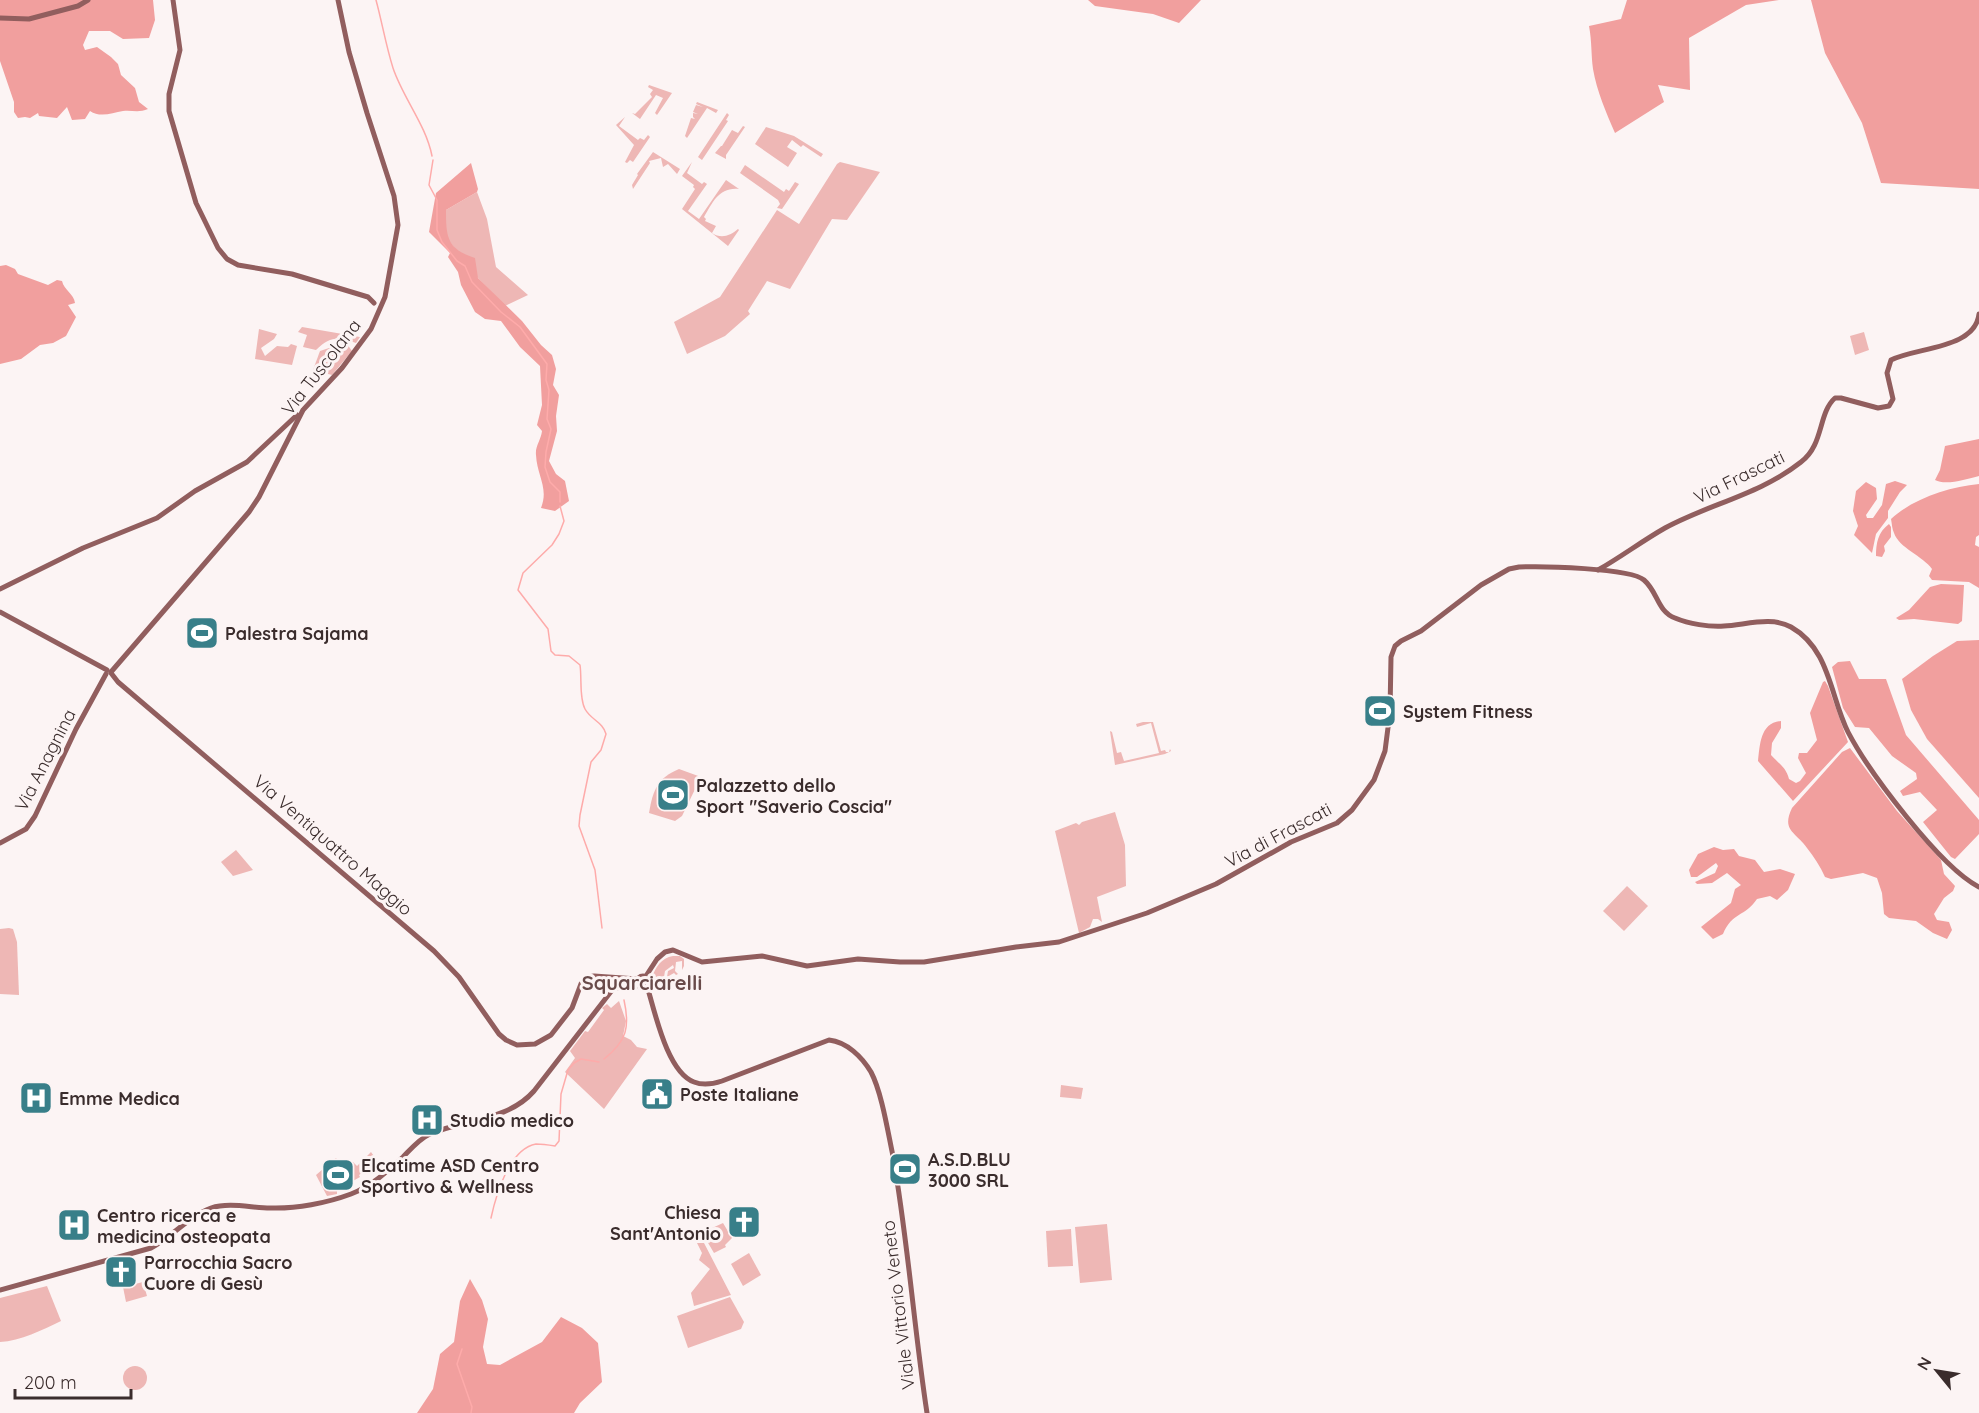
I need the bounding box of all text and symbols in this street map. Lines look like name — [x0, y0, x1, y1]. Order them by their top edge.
street label: Via Tuscolana — [276, 314, 366, 420]
street label: Via Frascati — [1690, 445, 1788, 509]
sports icon: Palestra Sajama — [184, 615, 220, 651]
place label: Palestra Sajama — [225, 622, 369, 645]
sports icon: System Fitness — [1362, 693, 1398, 729]
place label: System Fitness — [1403, 700, 1533, 723]
street label: Via Anagnina — [9, 705, 81, 815]
street label: Via Ventiquattro Maggio — [249, 770, 417, 920]
place label: Palazzetto dello Sport "Saverio Coscia" — [696, 774, 892, 818]
sports icon: Palazzetto dello Sport "Saverio Coscia" — [655, 777, 691, 813]
street label: Via di Frascati — [1221, 797, 1335, 873]
district label: Squarciarelli — [582, 970, 702, 995]
public building icon: Poste Italiane — [639, 1076, 675, 1112]
hospital icon: Emme Medica — [18, 1080, 54, 1116]
place label: Poste Italiane — [680, 1083, 799, 1106]
place label: Emme Medica — [59, 1087, 180, 1110]
hospital icon: Studio medico — [409, 1102, 445, 1138]
place label: Studio medico — [450, 1109, 574, 1132]
place label: A.S.D.BLU 3000 SRL — [928, 1148, 1011, 1192]
sports icon: A.S.D.BLU 3000 SRL — [887, 1151, 923, 1187]
place label: Elcatime ASD Centro Sportivo & Wellness — [361, 1154, 539, 1198]
sports icon: Elcatime ASD Centro Sportivo & Wellness — [320, 1157, 356, 1193]
place label: Chiesa Sant'Antonio — [610, 1201, 721, 1245]
place label: Centro ricerca e medicina osteopata — [97, 1204, 271, 1248]
church icon: Chiesa Sant'Antonio — [726, 1204, 762, 1240]
hospital icon: Centro ricerca e medicina osteopata — [56, 1207, 92, 1243]
street label: Viale Vittorio Veneto — [876, 1219, 920, 1391]
place label: Parrocchia Sacro Cuore di Gesù — [144, 1251, 292, 1295]
church icon: Parrocchia Sacro Cuore di Gesù — [103, 1254, 139, 1290]
north arrow — [1907, 1341, 1967, 1401]
text: N — [1912, 1353, 1936, 1374]
scale bar — [15, 1362, 130, 1400]
text: 200 m — [24, 1371, 77, 1394]

